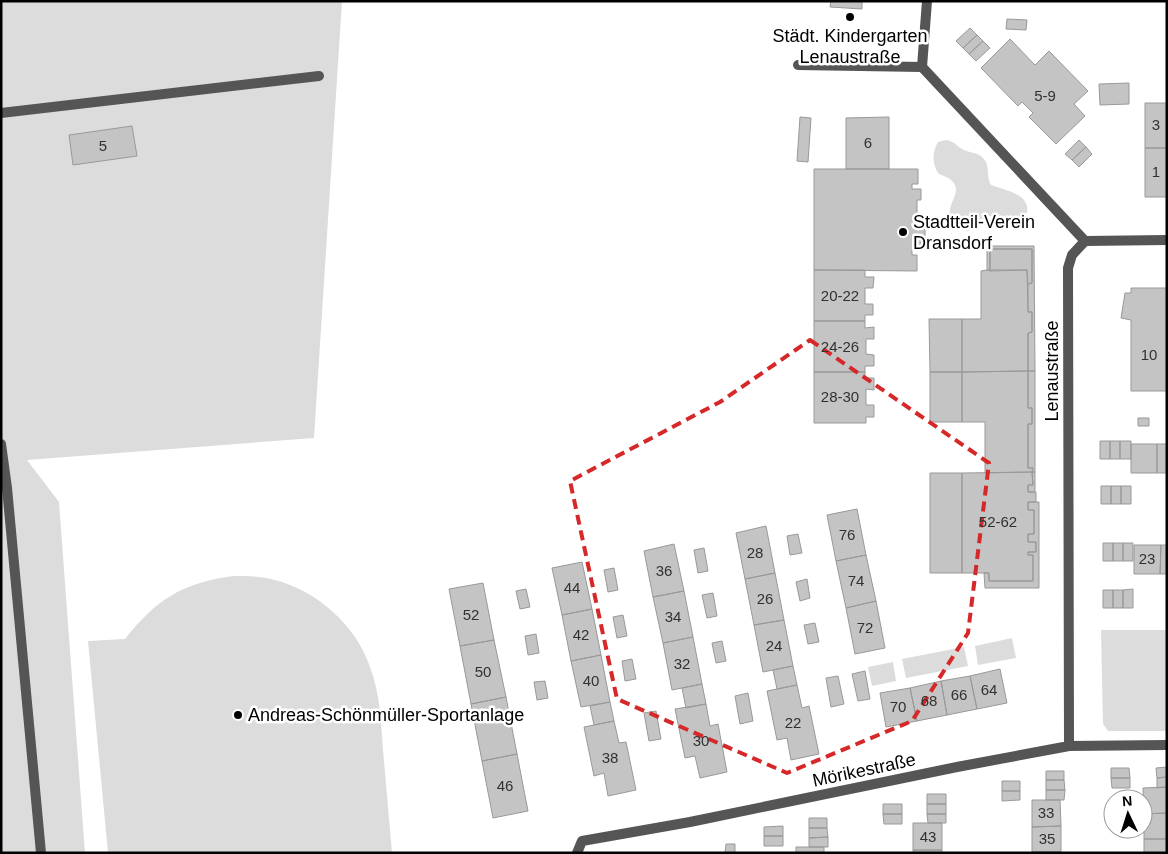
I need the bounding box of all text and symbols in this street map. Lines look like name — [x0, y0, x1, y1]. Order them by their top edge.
marker: Städt. Kindergarten Lenaustraße — [844, 11, 856, 23]
place label: Städt. Kindergarten Lenaustraße — [772, 26, 928, 67]
house number: 5-9 — [1034, 87, 1056, 104]
house number: 3 — [1152, 116, 1160, 133]
house number: 6 — [864, 134, 872, 151]
house number: 5 — [99, 137, 107, 154]
house number: 1 — [1152, 163, 1160, 180]
place label: Stadtteil-Verein Dransdorf — [913, 212, 1035, 253]
marker: Stadtteil-Verein Dransdorf — [897, 226, 909, 238]
house number: 20-22 — [821, 287, 859, 304]
street label: Lenaustraße — [1042, 320, 1062, 422]
house number: 24-26 — [821, 338, 859, 355]
house number: 10 — [1141, 346, 1157, 363]
house number: 28-30 — [821, 388, 859, 405]
house number: 52-62 — [979, 513, 1017, 530]
house number: 76 — [839, 526, 855, 543]
house number: 28 — [747, 544, 763, 561]
house number: 23 — [1139, 550, 1155, 567]
house number: 36 — [656, 562, 672, 579]
house number: 74 — [848, 572, 864, 589]
house number: 44 — [564, 579, 580, 596]
house number: 26 — [757, 590, 773, 607]
house number: 52 — [463, 606, 479, 623]
house number: 34 — [665, 608, 681, 625]
house number: 72 — [857, 619, 873, 636]
house number: 42 — [573, 626, 589, 643]
house number: 24 — [766, 637, 782, 654]
house number: 32 — [674, 655, 690, 672]
house number: 50 — [475, 663, 491, 680]
house number: 40 — [583, 672, 599, 689]
house number: 64 — [981, 681, 997, 698]
house number: 66 — [951, 686, 967, 703]
house number: 68 — [921, 692, 937, 709]
house number: 70 — [890, 698, 906, 715]
place label: Andreas-Schönmüller-Sportanlage — [248, 705, 524, 725]
marker: Andreas-Schönmüller-Sportanlage — [232, 709, 244, 721]
house number: 22 — [785, 714, 801, 731]
house number: 30 — [693, 732, 709, 749]
house number: 38 — [602, 749, 618, 766]
street label: Mörikestraße — [811, 749, 917, 791]
house number: 46 — [497, 777, 513, 794]
north arrow — [1103, 789, 1153, 839]
text: N — [1121, 793, 1133, 809]
house number: 33 — [1038, 804, 1054, 821]
house number: 43 — [920, 828, 936, 845]
house number: 35 — [1039, 830, 1055, 847]

